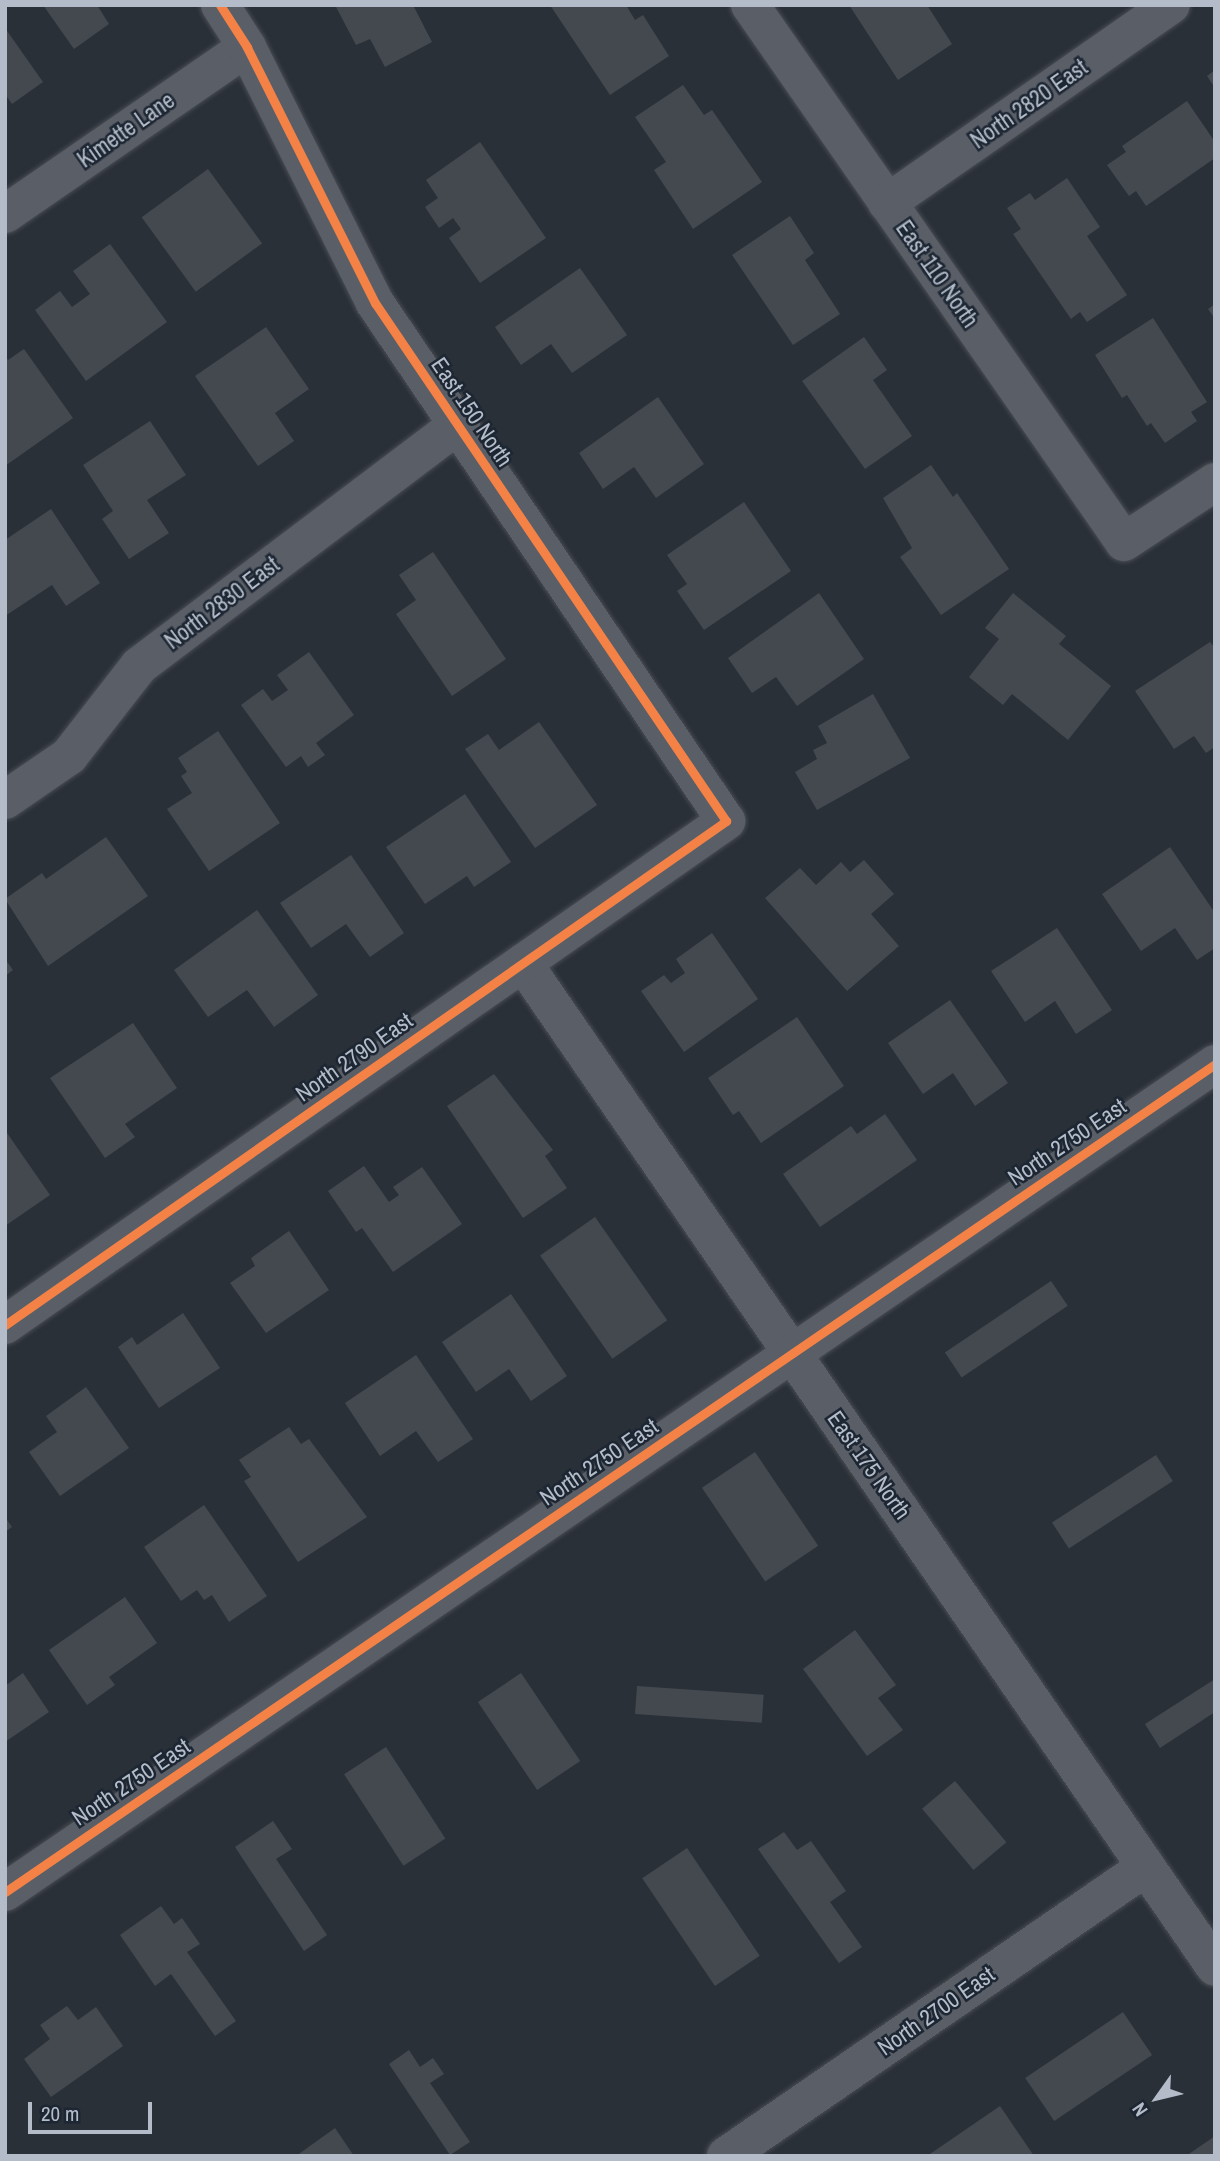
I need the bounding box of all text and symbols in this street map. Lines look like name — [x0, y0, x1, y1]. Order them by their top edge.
street label: North 2820 East — [965, 54, 1093, 154]
street label: Kimette Lane — [72, 87, 180, 173]
street label: East 110 North — [890, 215, 984, 333]
street label: East 150 North — [425, 352, 519, 472]
street label: North 2830 East — [159, 551, 285, 655]
street label: North 2790 East — [290, 1007, 418, 1107]
street label: North 2750 East — [1003, 1092, 1131, 1192]
street label: East 175 North — [822, 1406, 916, 1524]
street label: North 2750 East — [535, 1412, 663, 1512]
street label: North 2750 East — [67, 1732, 195, 1832]
street label: North 2700 East — [872, 1961, 1000, 2061]
north arrow — [1122, 2063, 1192, 2133]
scale bar — [32, 2088, 156, 2132]
text: N — [1126, 2098, 1154, 2122]
text: 20 m — [41, 2099, 79, 2128]

